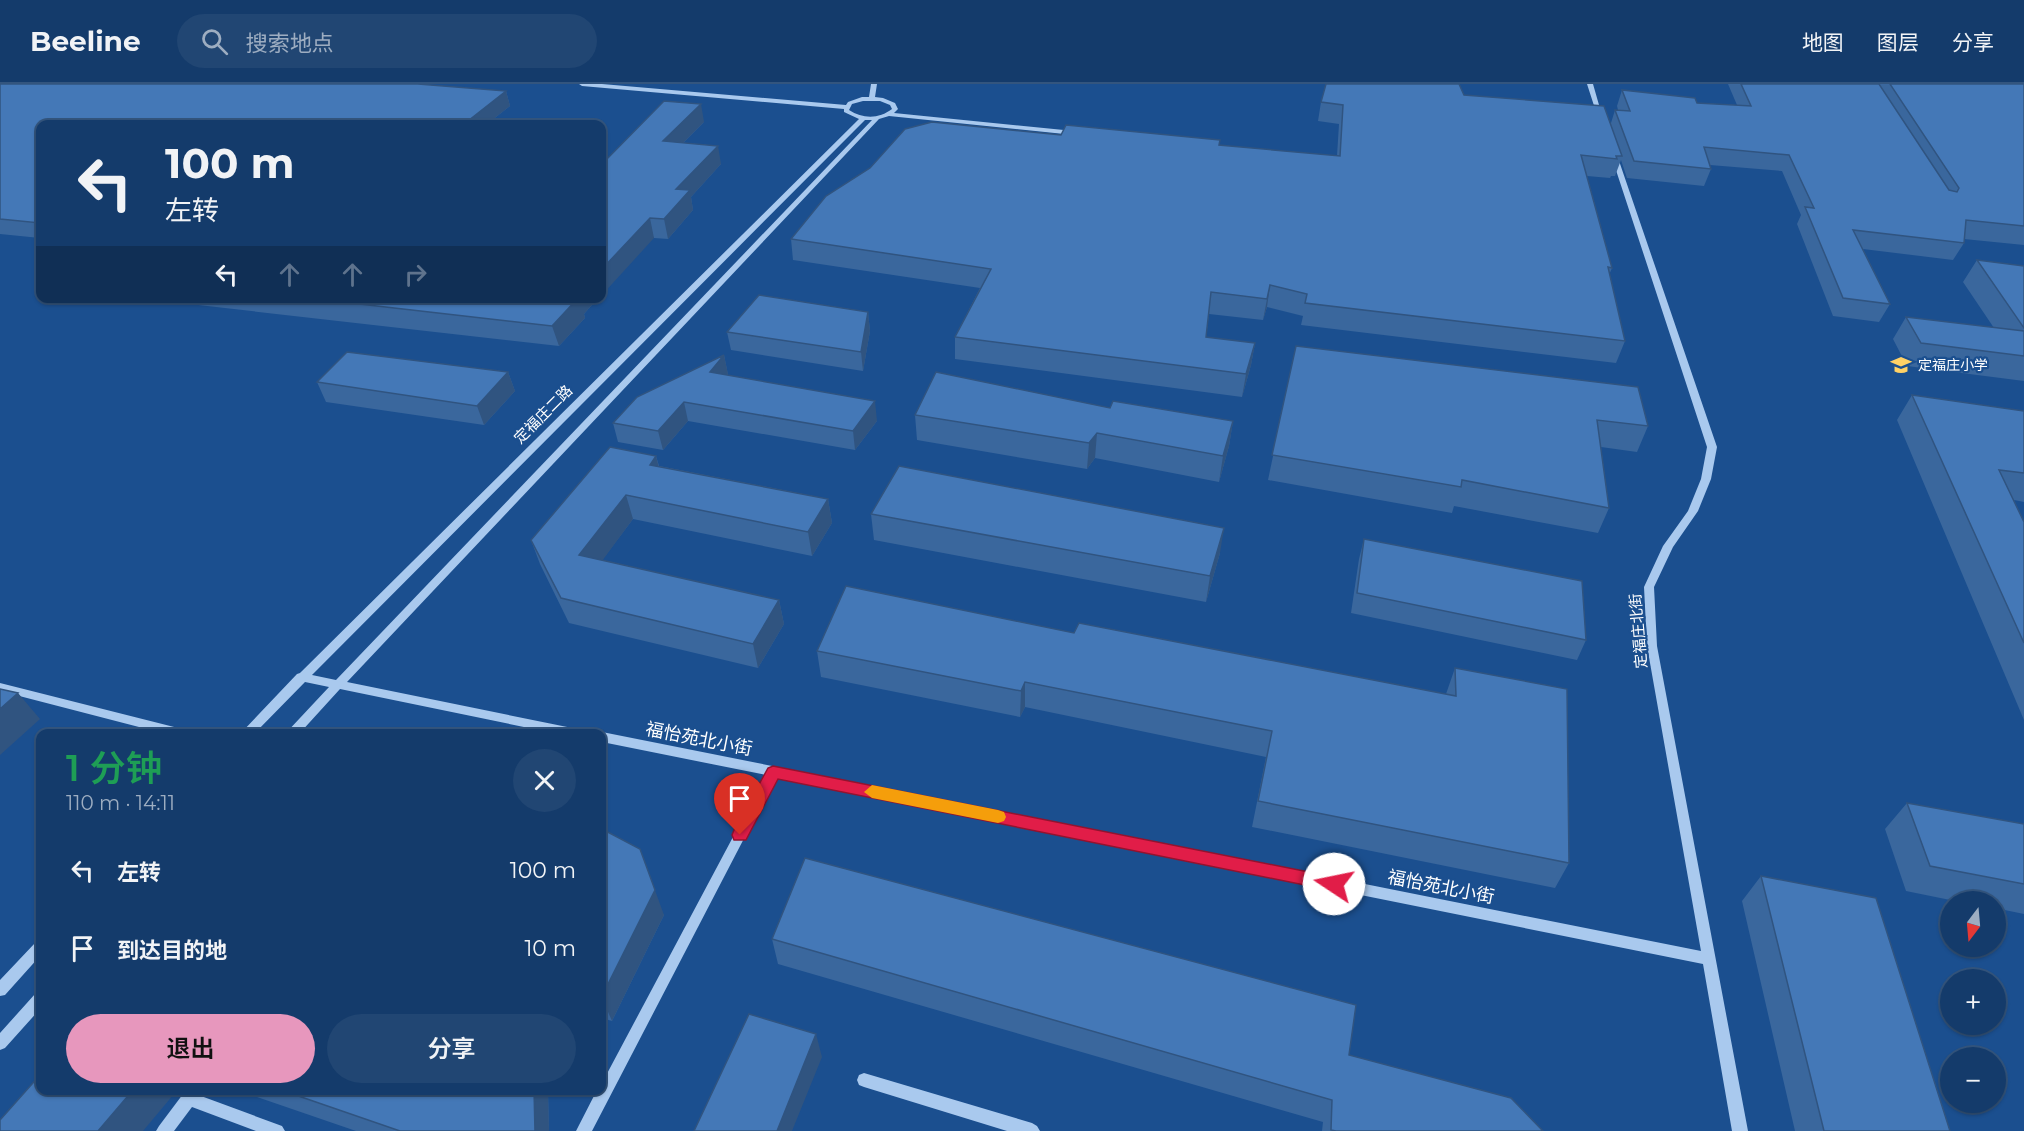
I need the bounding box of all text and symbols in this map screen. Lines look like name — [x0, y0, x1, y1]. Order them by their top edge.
search box — [177, 14, 597, 68]
text: Beeline — [30, 24, 141, 58]
icon: search — [198, 25, 231, 58]
text: 搜索地点 — [246, 30, 334, 57]
text: 地图 — [1802, 30, 1844, 55]
text: 图层 — [1877, 30, 1919, 55]
text: 分享 — [1952, 30, 1994, 55]
text: 100 m — [165, 137, 294, 189]
icon: left — [66, 144, 144, 222]
text: 左转 — [165, 194, 219, 227]
icon: left — [210, 258, 243, 291]
icon: ahead — [273, 258, 306, 291]
icon: ahead — [336, 258, 369, 291]
icon: right — [399, 258, 432, 291]
school or university icon: 定福庄小学 — [1889, 353, 1913, 377]
place label: 定福庄小学 — [1918, 356, 1988, 374]
street label: 定福庄二路 — [510, 381, 576, 447]
street label: 定福庄北街 — [1625, 593, 1651, 669]
street label: 福怡苑北小街 — [644, 718, 754, 760]
text: 1 分钟 — [66, 746, 162, 790]
button: close — [513, 749, 576, 812]
pin — [714, 773, 765, 835]
icon: arrive — [723, 782, 756, 815]
text: 110 m · 14:11 — [66, 791, 175, 815]
position arrow — [1302, 852, 1366, 916]
icon: left — [66, 854, 99, 887]
text: 100 m — [510, 857, 576, 884]
text: 左转 — [117, 859, 161, 886]
street label: 福怡苑北小街 — [1386, 866, 1496, 908]
north arrow — [1940, 891, 2006, 957]
map controls — [1940, 891, 2006, 1113]
icon: arrive — [66, 932, 99, 965]
text: 10 m — [524, 935, 576, 962]
text: 到达目的地 — [117, 937, 227, 964]
button: + — [1940, 969, 2006, 1035]
button: 退出 — [66, 1014, 315, 1083]
button: 分享 — [327, 1014, 576, 1083]
button: − — [1940, 1047, 2006, 1113]

